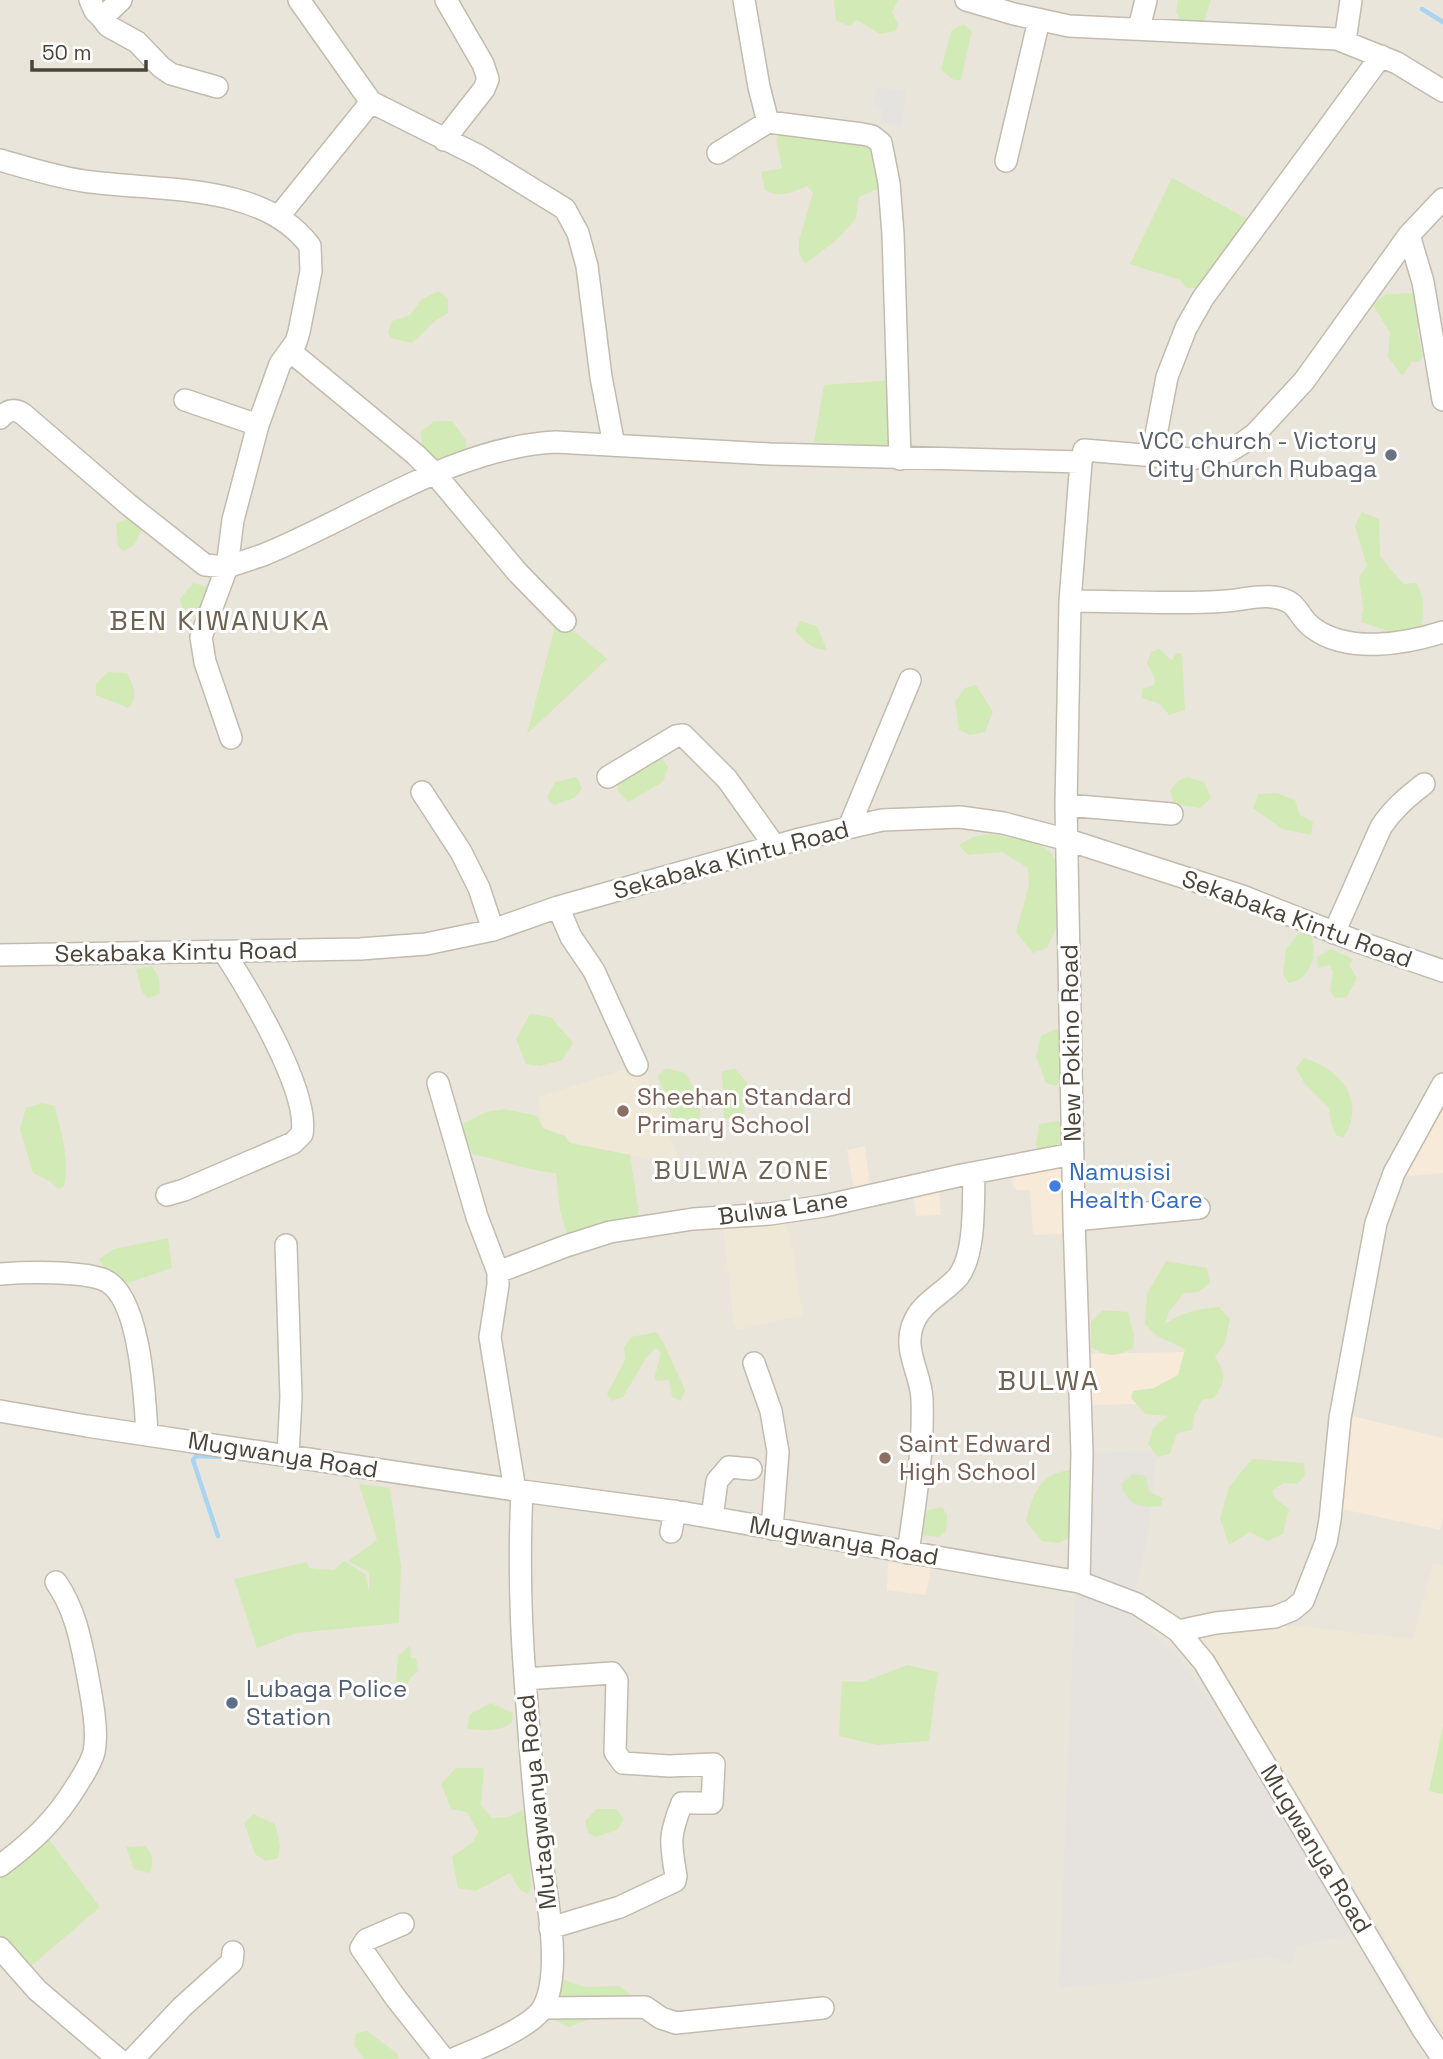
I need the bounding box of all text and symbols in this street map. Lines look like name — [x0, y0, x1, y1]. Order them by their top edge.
scale bar — [32, 28, 145, 72]
text: 50 m — [42, 39, 92, 66]
place label: VCC church - Victory City Church Rubaga — [1139, 425, 1377, 484]
marker: VCC church - Victory City Church Rubaga — [1383, 447, 1399, 463]
district label: BEN KIWANUKA — [109, 602, 331, 638]
street label: Sekabaka Kintu Road — [610, 813, 852, 906]
street label: Sekabaka Kintu Road — [1178, 862, 1417, 975]
street label: Sekabaka Kintu Road — [54, 934, 298, 969]
street label: New Pokino Road — [1053, 944, 1088, 1142]
place label: Sheehan Standard Primary School — [637, 1081, 852, 1140]
marker: Sheehan Standard Primary School — [615, 1103, 631, 1119]
district label: BULWA ZONE — [654, 1153, 830, 1187]
place label: Namusisi Health Care — [1069, 1156, 1203, 1215]
marker: Namusisi Health Care — [1047, 1178, 1063, 1194]
street label: Bulwa Lane — [716, 1183, 850, 1232]
district label: BULWA — [998, 1362, 1100, 1398]
street label: Mugwanya Road — [186, 1424, 380, 1485]
place label: Saint Edward High School — [899, 1428, 1051, 1487]
marker: Saint Edward High School — [877, 1450, 893, 1466]
street label: Mugwanya Road — [747, 1509, 941, 1572]
place label: Lubaga Police Station — [246, 1673, 407, 1732]
street label: Mutagwanya Road — [510, 1693, 563, 1911]
marker: Lubaga Police Station — [224, 1695, 240, 1711]
street label: Mugwanya Road — [1254, 1759, 1379, 1939]

